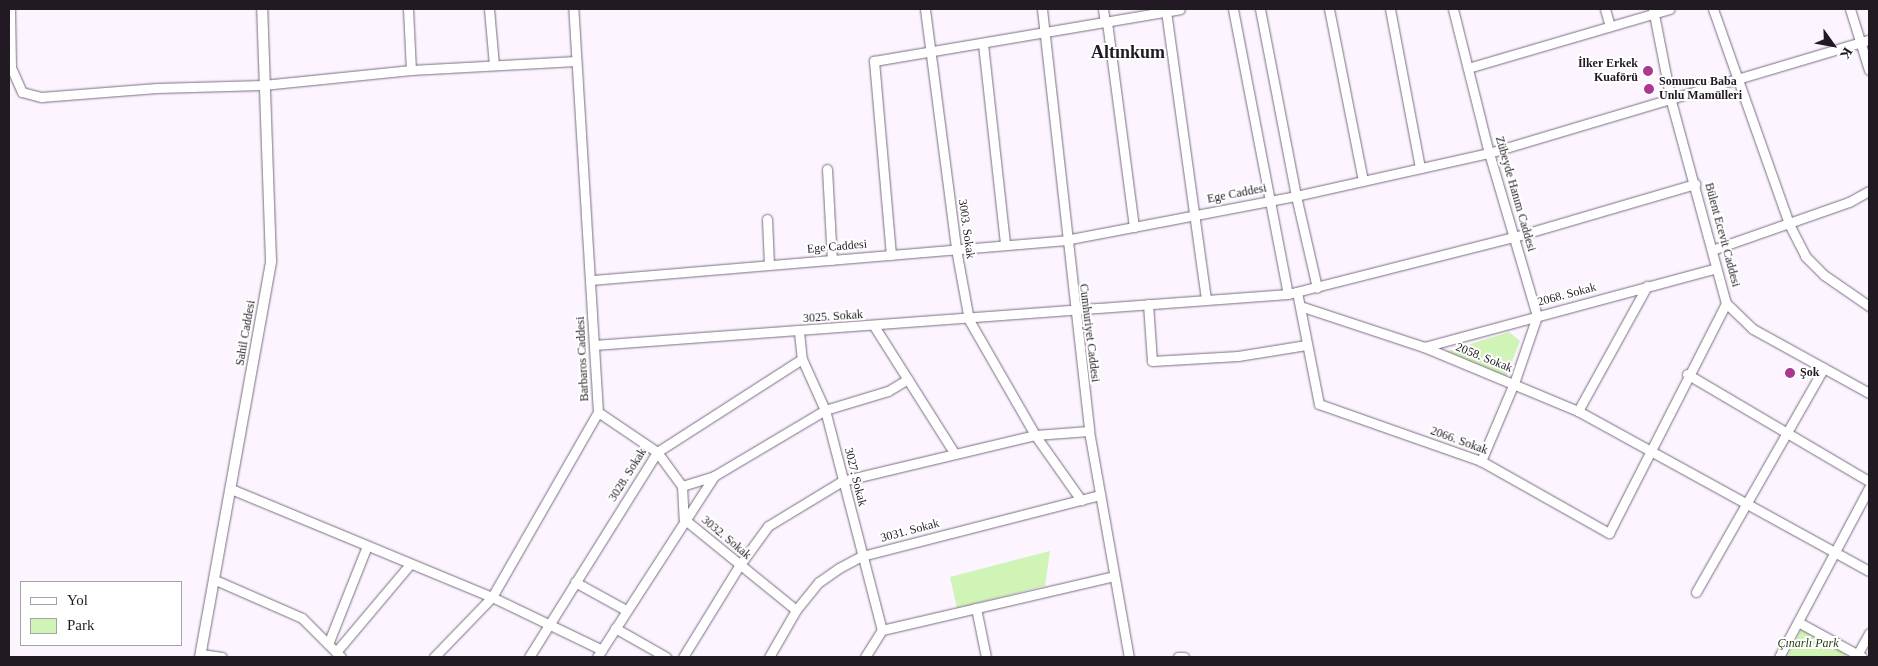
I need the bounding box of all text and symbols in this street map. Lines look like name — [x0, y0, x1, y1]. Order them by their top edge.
north arrow — [1808, 20, 1858, 70]
district label: Altınkum — [1091, 41, 1165, 63]
text: K — [1837, 45, 1855, 62]
place label: İlker Erkek Kuaförü — [1578, 57, 1638, 85]
marker: İlker Erkek Kuaförü — [1642, 65, 1654, 77]
place label: Somuncu Baba Unlu Mamülleri — [1659, 75, 1742, 103]
marker: Somuncu Baba Unlu Mamülleri — [1643, 83, 1655, 95]
street label: Zübeyde Hanım Caddesi — [1492, 135, 1538, 253]
street label: Ege Caddesi — [1206, 181, 1268, 207]
street label: Bülent Ecevit Caddesi — [1701, 181, 1743, 289]
street label: 3003. Sokak — [955, 198, 977, 260]
street label: Ege Caddesi — [806, 237, 868, 257]
street label: 2068. Sokak — [1536, 280, 1598, 310]
street label: Cumhuriyet Caddesi — [1076, 283, 1102, 383]
street label: Sahil Caddesi — [233, 299, 259, 367]
street label: 3025. Sokak — [803, 308, 863, 326]
street label: Barbaros Caddesi — [574, 316, 592, 402]
street label: 2058. Sokak — [1453, 340, 1515, 376]
place label: Şok — [1800, 366, 1819, 380]
marker: Şok — [1784, 367, 1796, 379]
street label: 2066. Sokak — [1428, 424, 1490, 458]
street label: 3028. Sokak — [606, 446, 650, 504]
street label: 3027. Sokak — [841, 446, 869, 508]
street label: 3032. Sokak — [698, 513, 754, 563]
street label: 3031. Sokak — [879, 516, 941, 546]
legend — [20, 581, 182, 646]
text: Yol — [67, 592, 88, 608]
text: Park — [67, 617, 95, 633]
park label: Çınarlı Park — [1777, 637, 1839, 651]

